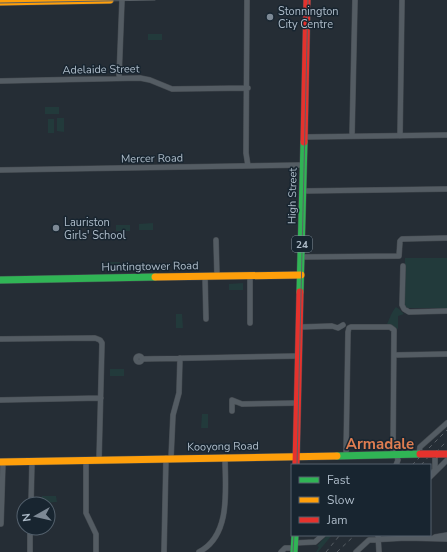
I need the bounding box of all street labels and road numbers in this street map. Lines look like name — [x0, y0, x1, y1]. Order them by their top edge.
street label: Adelaide Street — [62, 61, 140, 78]
street label: Mercer Road — [121, 150, 183, 167]
street label: High Street — [285, 168, 300, 224]
road number: 24 — [292, 236, 312, 252]
street label: Huntingtower Road — [101, 258, 199, 275]
street label: Kooyong Road — [187, 438, 259, 455]

